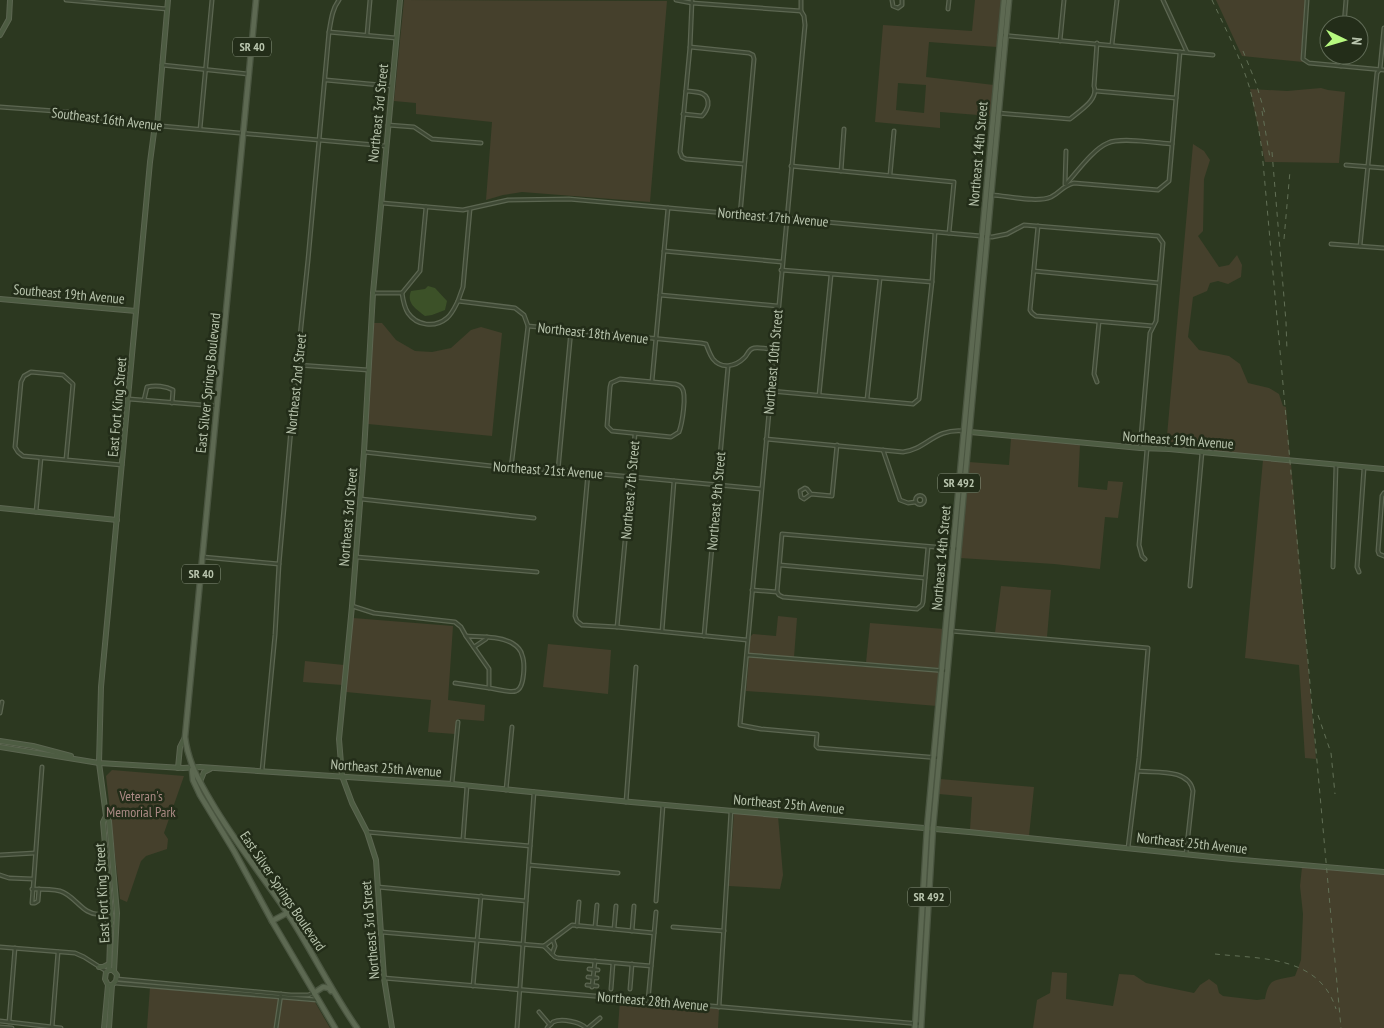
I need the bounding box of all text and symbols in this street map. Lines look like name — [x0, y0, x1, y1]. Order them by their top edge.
north arrow — [1319, 15, 1369, 65]
text: N — [1348, 37, 1366, 46]
road number: SR 40 — [233, 38, 271, 56]
street label: Northeast 3rd Street — [364, 63, 392, 163]
street label: Northeast 14th Street — [964, 101, 992, 207]
street label: Southeast 16th Avenue — [50, 103, 164, 135]
street label: Northeast 17th Avenue — [717, 203, 829, 231]
street label: Southeast 19th Avenue — [13, 280, 126, 308]
street label: Northeast 10th Street — [759, 309, 787, 415]
street label: East Silver Springs Boulevard — [192, 312, 224, 454]
street label: Northeast 18th Avenue — [537, 318, 649, 348]
street label: Northeast 2nd Street — [282, 333, 310, 435]
street label: East Fort King Street — [104, 356, 130, 458]
street label: Northeast 19th Avenue — [1122, 427, 1234, 453]
street label: Northeast 7th Street — [617, 440, 643, 540]
street label: Northeast 9th Street — [703, 451, 729, 551]
street label: Northeast 21st Avenue — [493, 457, 604, 483]
street label: Northeast 3rd Street — [335, 467, 361, 567]
road number: SR 492 — [938, 473, 980, 492]
street label: Northeast 14th Street — [927, 505, 955, 611]
road number: SR 40 — [182, 564, 220, 584]
street label: Northeast 25th Avenue — [330, 755, 442, 781]
park label: Veteran's Memorial Park — [106, 787, 176, 821]
street label: Northeast 25th Avenue — [733, 790, 845, 818]
street label: East Silver Springs Boulevard — [236, 828, 330, 954]
street label: Northeast 25th Avenue — [1136, 828, 1248, 858]
street label: East Fort King Street — [90, 842, 114, 943]
street label: Northeast 3rd Street — [357, 880, 383, 980]
road number: SR 492 — [908, 888, 950, 906]
street label: Northeast 28th Avenue — [597, 987, 709, 1015]

